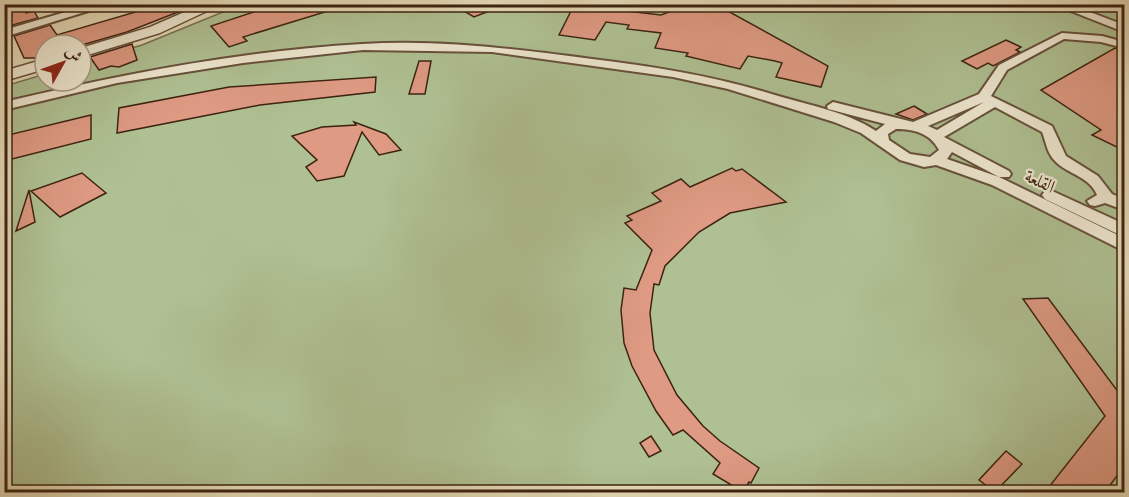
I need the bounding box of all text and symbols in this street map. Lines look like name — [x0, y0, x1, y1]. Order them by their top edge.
north arrow — [33, 33, 93, 93]
text: ش — [60, 41, 87, 67]
street label: القلعة — [1021, 163, 1059, 199]

